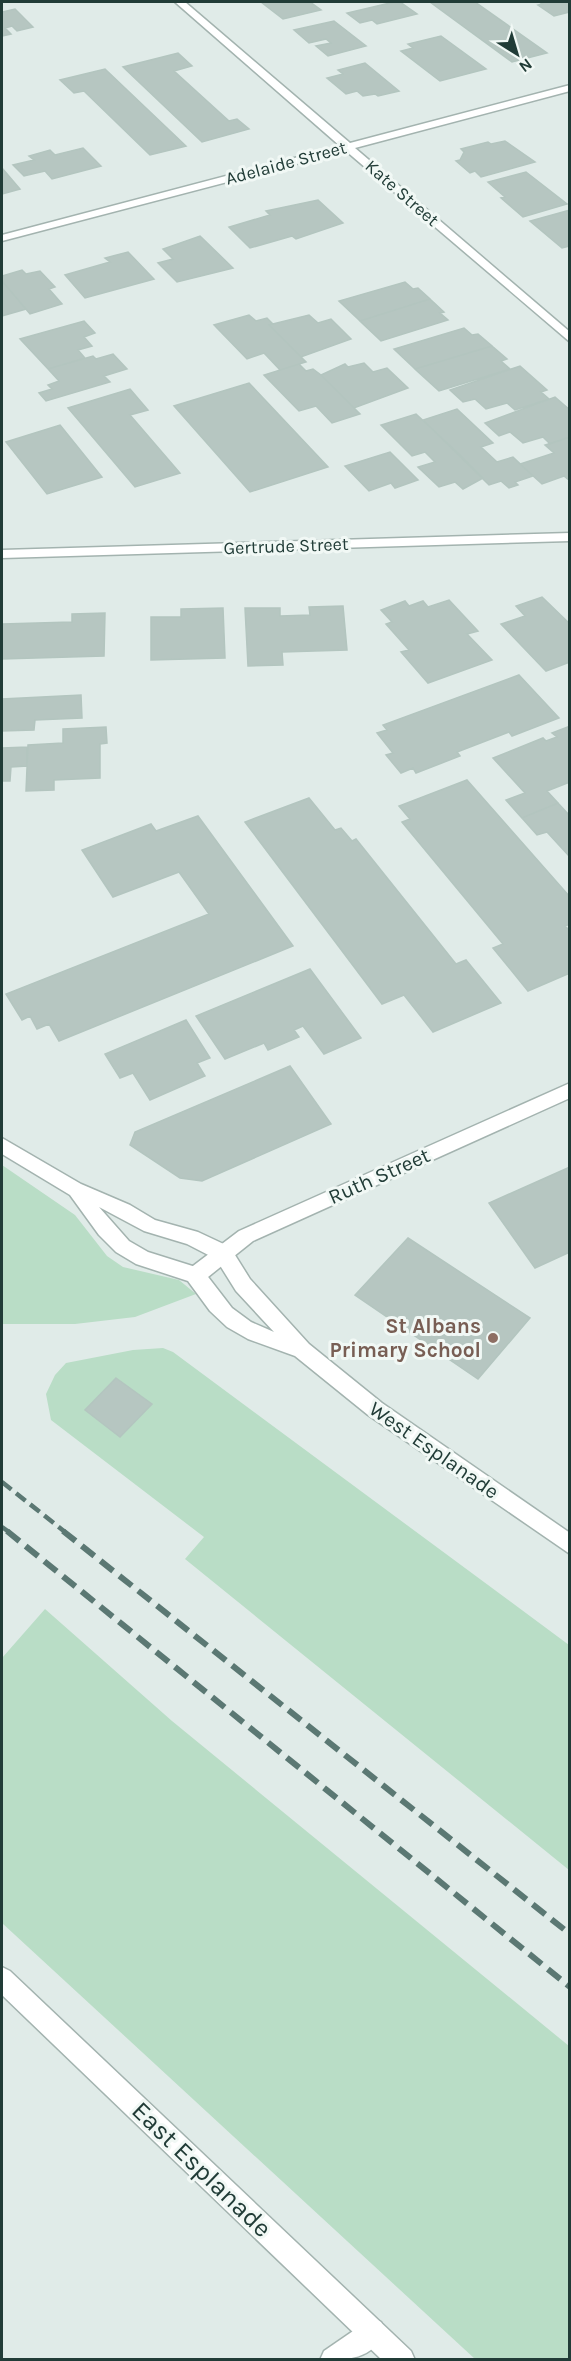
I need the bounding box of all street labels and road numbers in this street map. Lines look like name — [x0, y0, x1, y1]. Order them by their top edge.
street label: Adelaide Street — [223, 136, 349, 190]
street label: Kate Street — [361, 155, 444, 231]
street label: Gertrude Street — [223, 533, 349, 559]
street label: Ruth Street — [324, 1143, 434, 1209]
street label: West Esplanade — [365, 1396, 503, 1504]
street label: East Esplanade — [125, 2095, 278, 2244]

